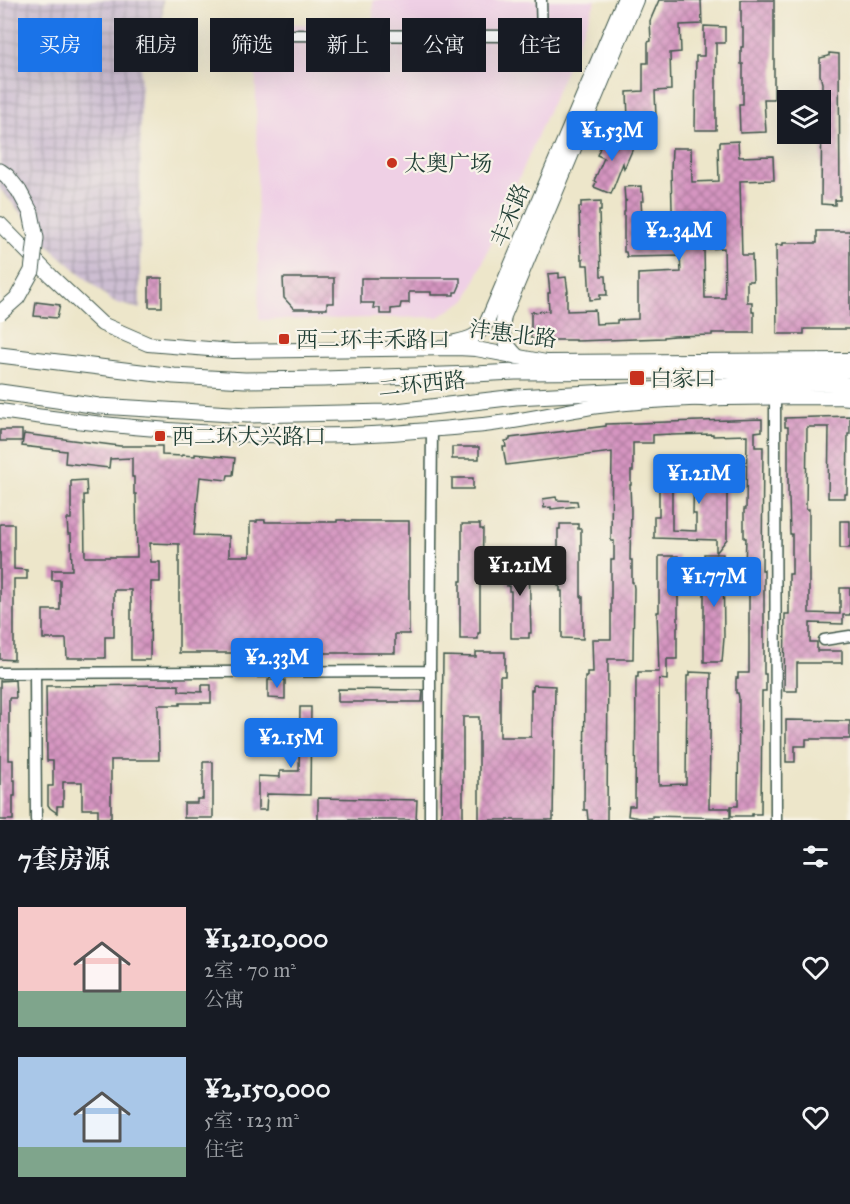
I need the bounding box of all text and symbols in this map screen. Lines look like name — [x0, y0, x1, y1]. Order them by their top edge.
chip: 买房 — [18, 18, 102, 72]
chip: 租房 — [114, 18, 198, 72]
chip: 筛选 — [210, 18, 294, 72]
chip: 新上 — [306, 18, 390, 72]
chip: 公寓 — [402, 18, 486, 72]
chip: 住宅 — [498, 18, 582, 72]
map controls — [777, 90, 831, 144]
button: layers — [777, 90, 831, 144]
pin: ¥1.53M — [563, 111, 661, 162]
text: ¥1.53M — [581, 118, 643, 142]
place label: 太奥广场 — [404, 150, 492, 177]
marker: 太奥广场 — [385, 156, 399, 170]
street label: 丰禾路 — [485, 179, 535, 251]
pin: ¥2.34M — [630, 211, 728, 262]
text: ¥2.34M — [645, 218, 713, 242]
street label: 沣惠北路 — [468, 315, 558, 353]
place label: 西二环丰禾路口 — [296, 326, 450, 353]
marker: 西二环丰禾路口 — [277, 332, 291, 346]
place label: 白家口 — [650, 365, 716, 392]
street label: 二环西路 — [377, 366, 467, 402]
marker: 白家口 — [628, 369, 646, 387]
place label: 西二环大兴路口 — [172, 423, 326, 450]
marker: 西二环大兴路口 — [153, 429, 167, 443]
pin: ¥1.21M — [650, 454, 748, 505]
text: ¥1.21M — [667, 461, 731, 485]
pin: ¥1.21M — [471, 546, 569, 597]
text: ¥1.21M — [488, 553, 552, 577]
pin: ¥1.77M — [665, 557, 763, 608]
text: ¥1.77M — [681, 564, 747, 588]
pin: ¥2.33M — [228, 638, 326, 689]
text: ¥2.33M — [245, 645, 309, 669]
pin: ¥2.15M — [242, 718, 340, 769]
text: ¥2.15M — [258, 725, 324, 749]
icon: filters — [799, 840, 832, 873]
text: 7套房源 — [18, 843, 110, 875]
text: ¥1,210,000 — [204, 922, 328, 954]
icon: home — [66, 931, 138, 1003]
icon: heart — [799, 951, 832, 984]
text: 2室 · 70 m² — [204, 958, 296, 982]
text: 公寓 — [204, 987, 244, 1011]
text: ¥2,150,000 — [204, 1072, 331, 1104]
icon: home — [66, 1081, 138, 1153]
icon: heart — [799, 1101, 832, 1134]
text: 5室 · 123 m² — [204, 1108, 299, 1132]
text: 住宅 — [204, 1137, 244, 1161]

